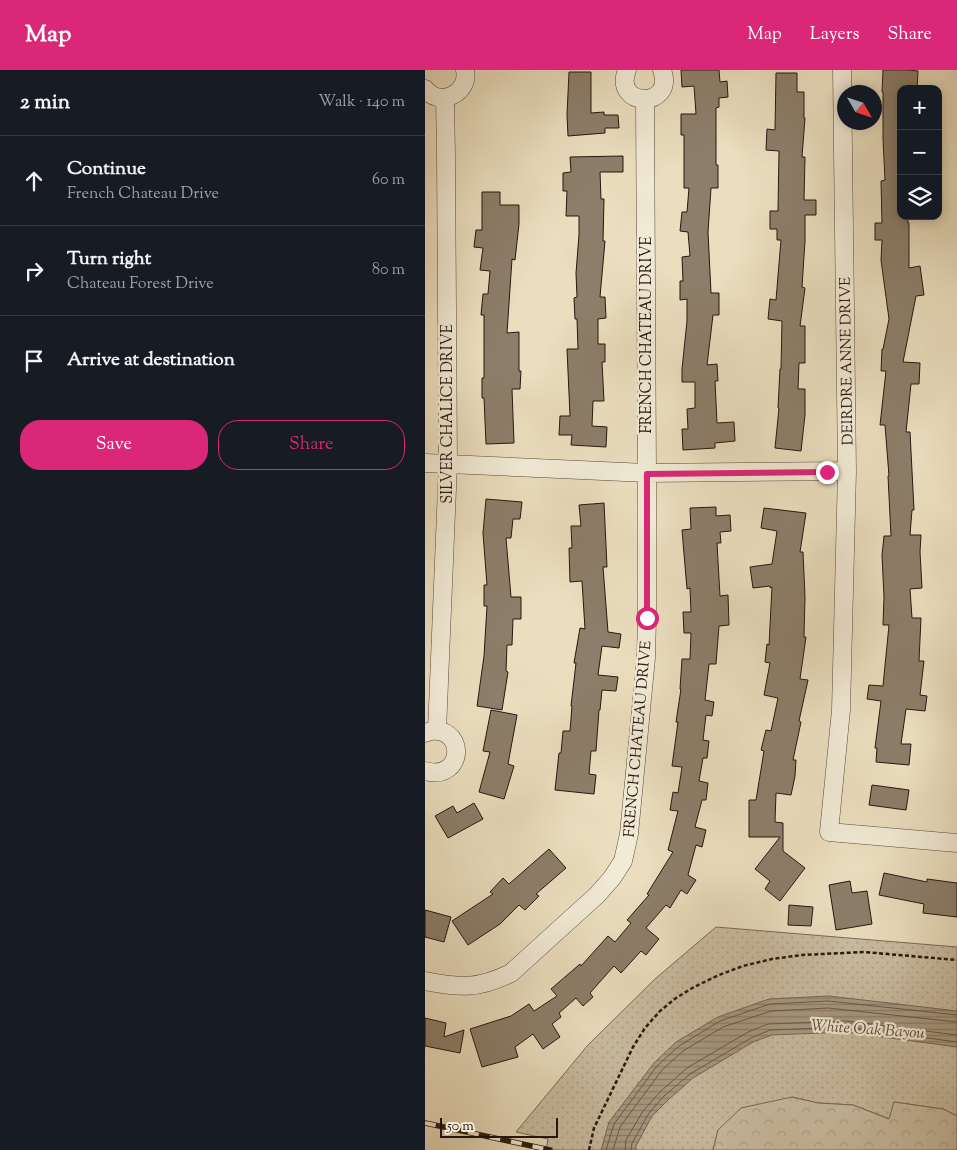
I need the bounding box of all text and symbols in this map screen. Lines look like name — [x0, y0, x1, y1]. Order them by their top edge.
text: Map — [25, 18, 71, 52]
text: Map — [747, 22, 782, 48]
text: Layers — [810, 22, 860, 48]
text: Share — [888, 22, 932, 48]
north arrow — [837, 85, 882, 130]
map controls — [897, 85, 942, 220]
button: + — [897, 85, 942, 130]
text: 2 min — [20, 88, 70, 118]
text: Walk · 140 m — [318, 91, 405, 114]
button: − — [897, 130, 942, 175]
text: Continue — [67, 156, 146, 183]
icon: ahead — [20, 167, 48, 195]
text: 60 m — [372, 169, 405, 192]
button: layers — [897, 175, 942, 220]
text: French Chateau Drive — [67, 183, 219, 206]
street label: FRENCH CHATEAU DRIVE — [637, 236, 658, 434]
text: Turn right — [67, 246, 151, 273]
icon: right — [20, 257, 48, 285]
text: 80 m — [372, 259, 405, 282]
text: Chateau Forest Drive — [67, 273, 214, 296]
street label: DEIRDRE ANNE DRIVE — [836, 276, 859, 445]
street label: SILVER CHALICE DRIVE — [438, 324, 459, 504]
icon: arrive — [20, 347, 48, 375]
text: Arrive at destination — [67, 347, 235, 374]
button: Save — [20, 420, 208, 470]
button: Share — [218, 420, 405, 470]
route end — [816, 461, 839, 484]
route start — [636, 607, 659, 630]
street label: FRENCH CHATEAU DRIVE — [619, 640, 658, 838]
water label: White Oak Bayou — [810, 1015, 926, 1046]
scale bar — [440, 1115, 557, 1138]
text: 50 m — [447, 1117, 474, 1137]

